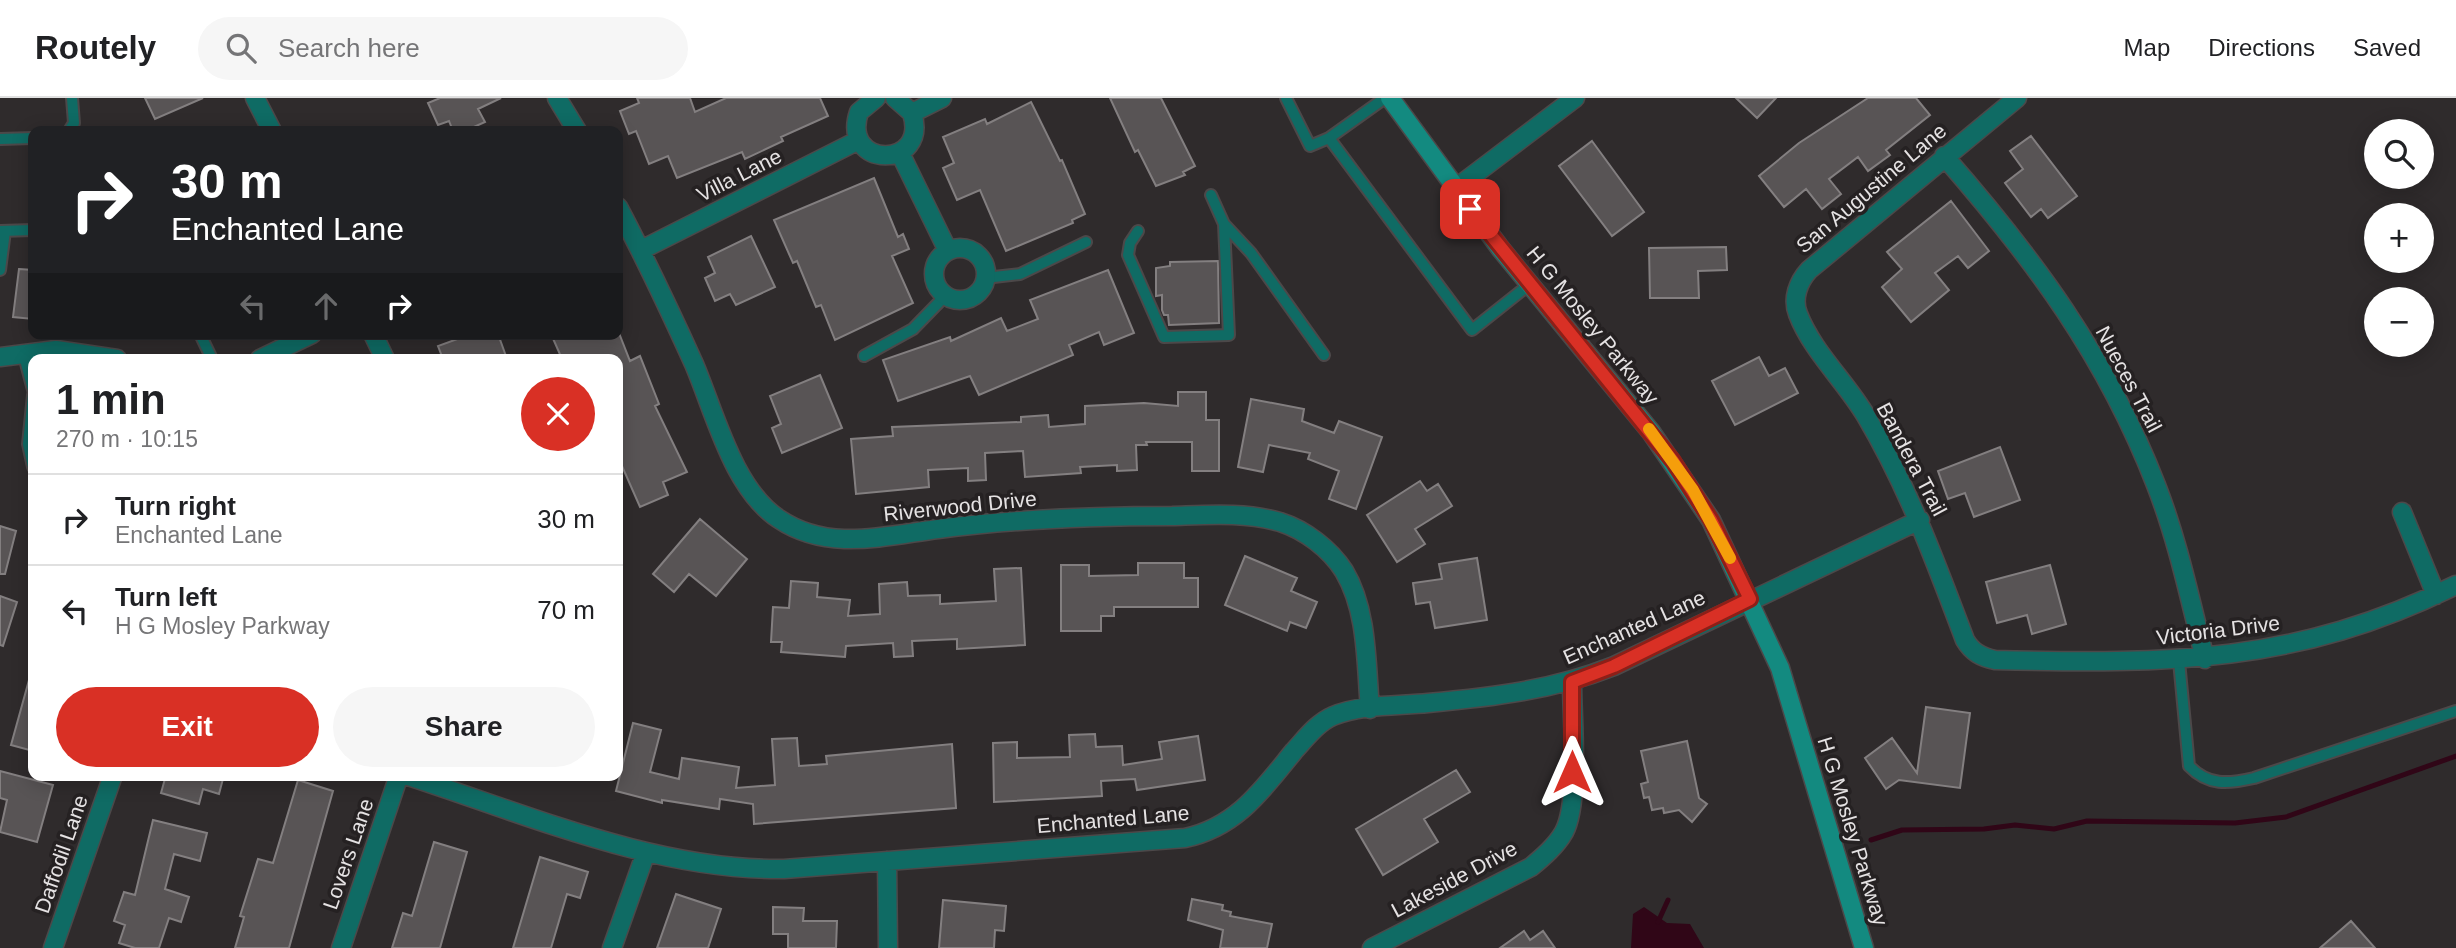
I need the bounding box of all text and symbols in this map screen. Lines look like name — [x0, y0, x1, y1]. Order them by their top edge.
search box — [198, 17, 688, 80]
text: Routely — [35, 29, 156, 66]
icon: search — [222, 29, 260, 67]
text: Search here — [278, 33, 420, 63]
text: Map — [2124, 34, 2170, 61]
text: Directions — [2208, 34, 2315, 61]
text: Saved — [2353, 34, 2421, 61]
street label: San Augustine Lane — [1792, 119, 1950, 257]
map controls — [2364, 119, 2434, 357]
button: search — [2364, 119, 2434, 189]
street label: Villa Lane — [693, 144, 785, 206]
icon: right — [56, 154, 147, 245]
text: 30 m — [171, 154, 283, 208]
pin — [1440, 179, 1500, 239]
icon: arrive — [1451, 190, 1489, 228]
button: + — [2364, 203, 2434, 273]
text: Enchanted Lane — [171, 211, 404, 247]
street label: H G Mosley Parkway — [1522, 242, 1664, 409]
icon: left — [234, 287, 272, 325]
icon: ahead — [307, 287, 345, 325]
icon: right — [380, 287, 418, 325]
button: − — [2364, 287, 2434, 357]
street label: Nueces Trail — [2091, 322, 2167, 436]
text: 1 min — [56, 376, 166, 423]
button: close — [521, 377, 595, 451]
street label: Bandera Trail — [1873, 398, 1951, 520]
text: 270 m · 10:15 — [56, 426, 198, 452]
street label: Riverwood Drive — [882, 487, 1038, 525]
text: Turn right — [115, 491, 236, 521]
icon: right — [56, 501, 94, 539]
text: 30 m — [537, 504, 595, 534]
text: Enchanted Lane — [115, 522, 283, 548]
text: Turn left — [115, 582, 217, 612]
street label: Enchanted Lane — [1559, 585, 1709, 669]
icon: left — [56, 592, 94, 630]
text: 70 m — [537, 595, 595, 625]
street label: Victoria Drive — [2155, 611, 2281, 649]
text: H G Mosley Parkway — [115, 613, 330, 639]
button: Exit — [56, 687, 319, 767]
button: Share — [333, 687, 595, 767]
street label: H G Mosley Parkway — [1813, 734, 1893, 929]
position arrow — [1535, 735, 1609, 809]
street label: Daffodil Lane — [30, 792, 92, 916]
street label: Lovers Lane — [318, 796, 378, 912]
street label: Enchanted Lane — [1036, 801, 1190, 837]
street label: Lakeside Drive — [1387, 836, 1521, 922]

